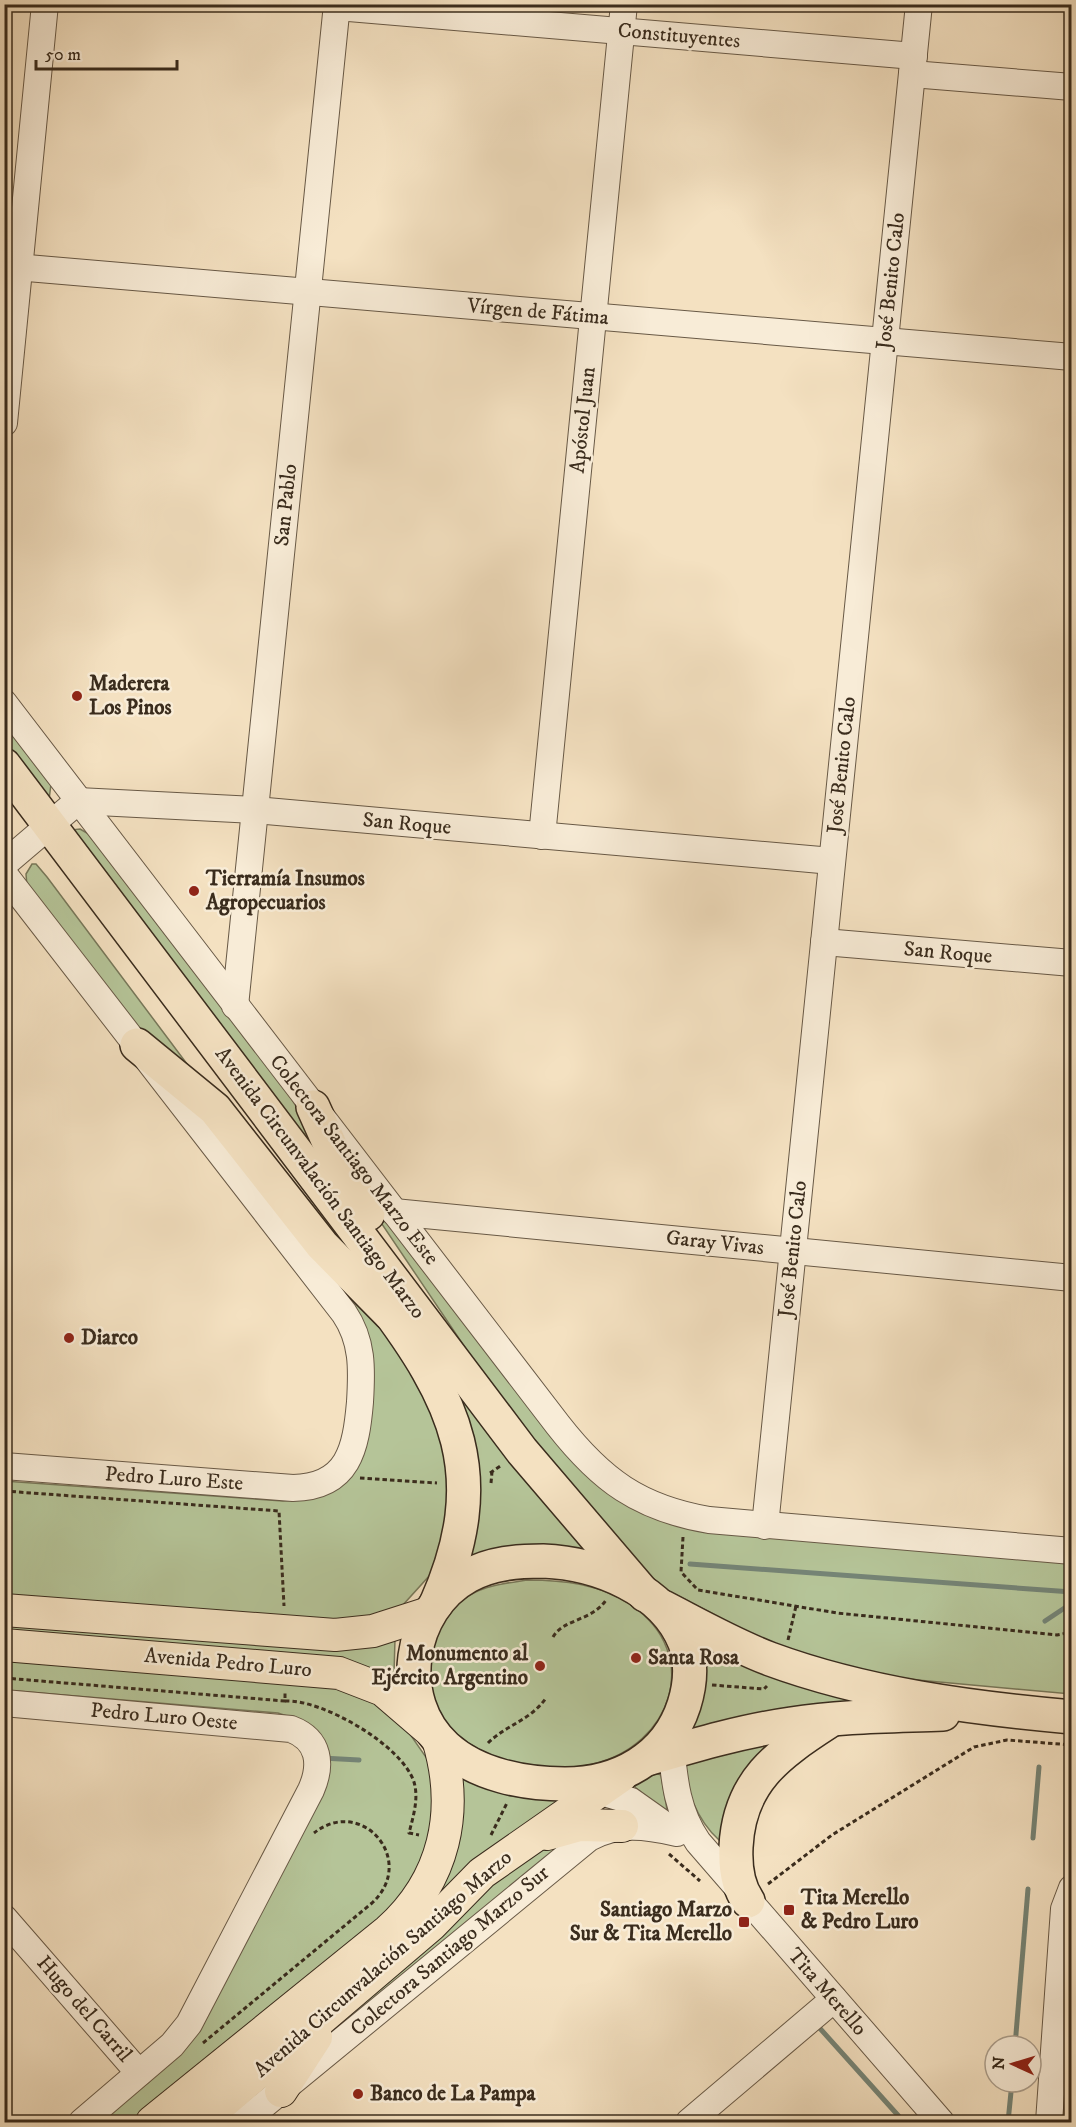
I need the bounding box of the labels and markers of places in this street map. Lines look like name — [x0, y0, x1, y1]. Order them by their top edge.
place label: Maderera Los Pinos — [89, 671, 172, 721]
marker: Maderera Los Pinos — [70, 689, 84, 703]
place label: Tierramía Insumos Agropecuarios — [205, 866, 365, 916]
marker: Tierramía Insumos Agropecuarios — [187, 884, 201, 898]
place label: Diarco — [81, 1325, 138, 1351]
marker: Diarco — [62, 1331, 76, 1345]
place label: Monumento al Ejército Argentino — [372, 1641, 529, 1692]
place label: Santa Rosa — [648, 1645, 740, 1671]
marker: Santa Rosa — [629, 1651, 643, 1665]
marker: Monumento al Ejército Argentino — [533, 1659, 547, 1673]
place label: Tita Merello & Pedro Luro — [800, 1885, 919, 1935]
place label: Santiago Marzo Sur & Tita Merello — [570, 1897, 732, 1947]
marker: Tita Merello & Pedro Luro — [782, 1903, 796, 1917]
marker: Santiago Marzo Sur & Tita Merello — [737, 1915, 751, 1929]
place label: Banco de La Pampa — [370, 2081, 537, 2107]
marker: Banco de La Pampa — [351, 2087, 365, 2101]

